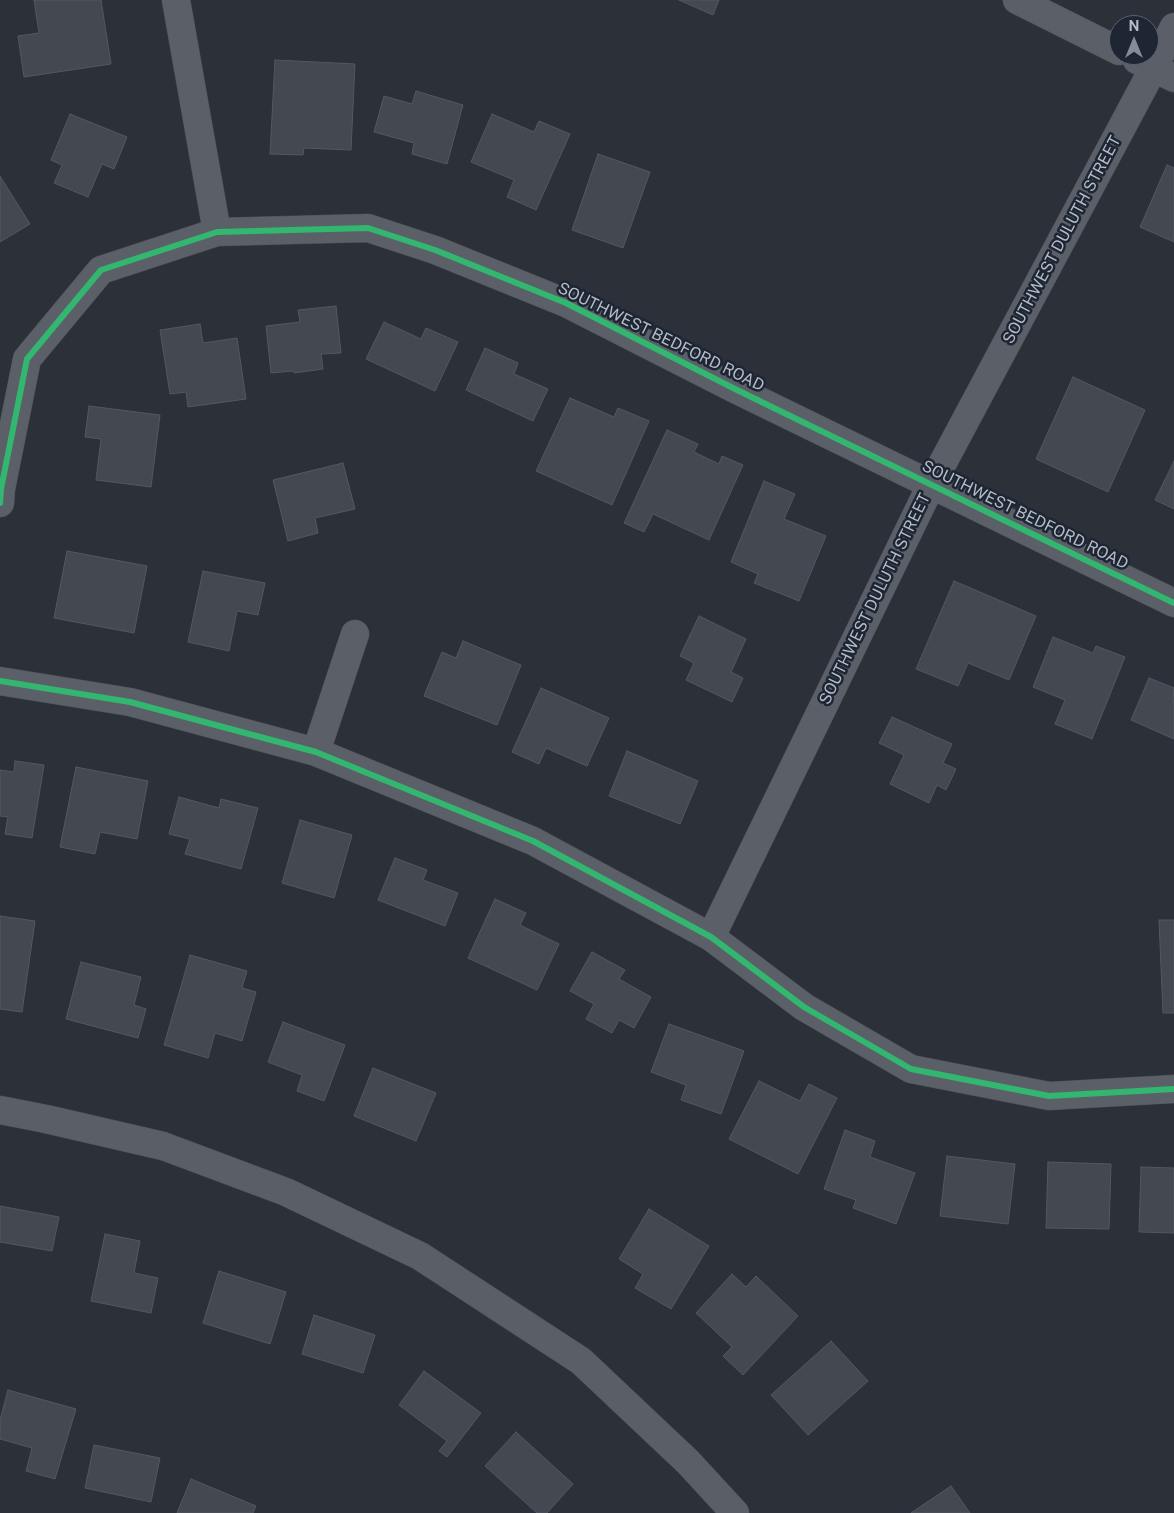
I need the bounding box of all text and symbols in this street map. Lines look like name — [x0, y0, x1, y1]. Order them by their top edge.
north arrow — [1109, 15, 1159, 65]
text: N — [1129, 18, 1139, 34]
street label: SOUTHWEST DULUTH STREET — [999, 133, 1125, 347]
street label: SOUTHWEST BEDFORD ROAD — [555, 279, 767, 395]
street label: SOUTHWEST BEDFORD ROAD — [919, 457, 1131, 573]
street label: SOUTHWEST DULUTH STREET — [815, 490, 935, 708]

